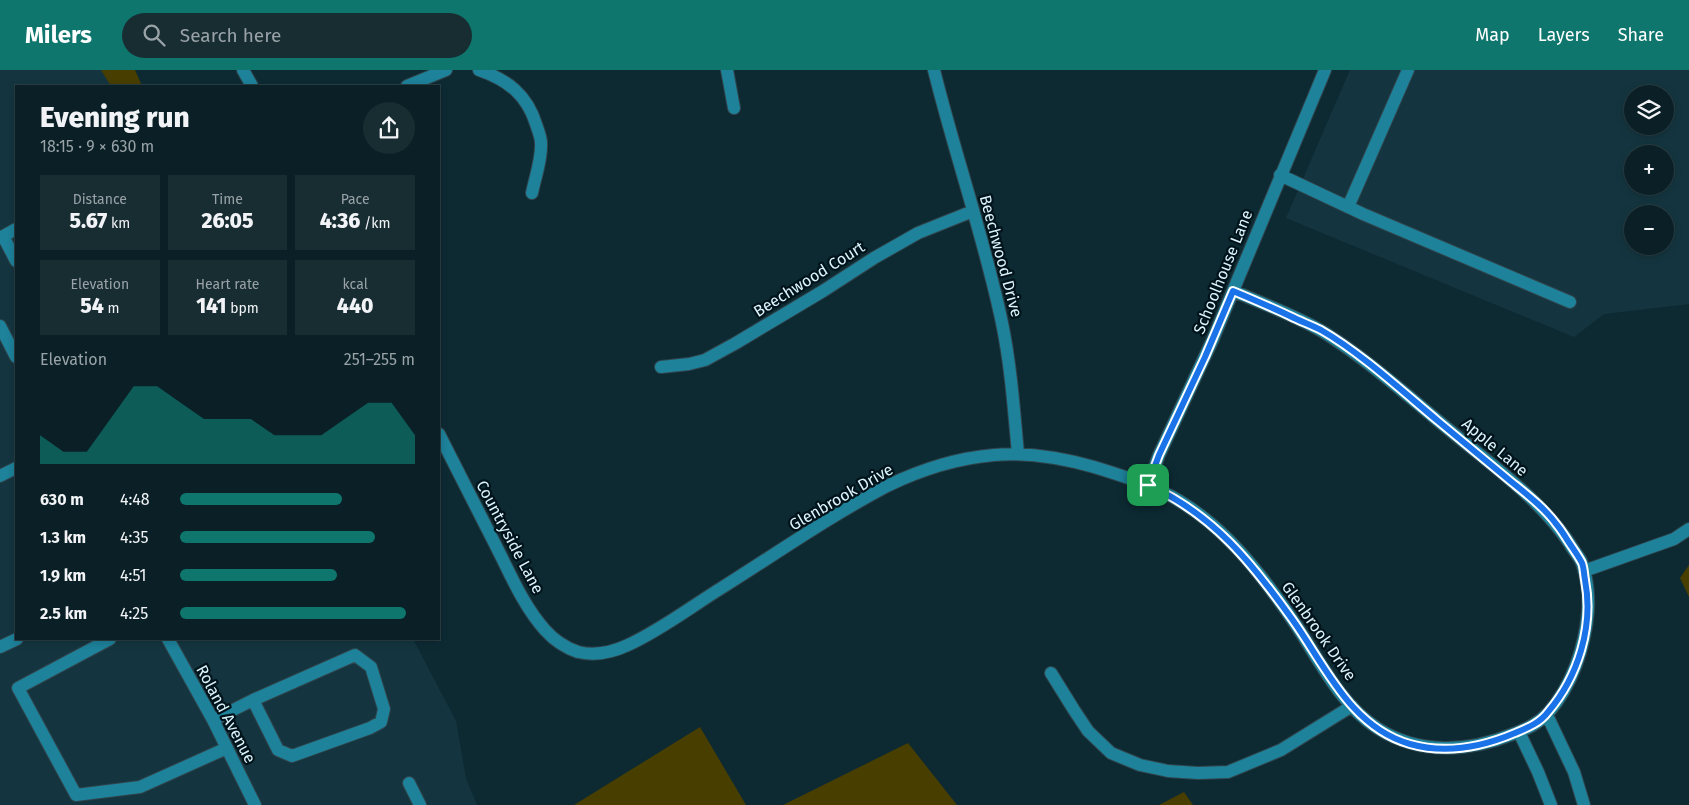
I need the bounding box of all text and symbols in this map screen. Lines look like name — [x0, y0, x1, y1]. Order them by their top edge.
search box — [122, 13, 472, 58]
text: Milers — [25, 21, 92, 49]
icon: search — [140, 21, 168, 49]
text: Search here — [180, 24, 281, 47]
text: Map — [1475, 24, 1510, 46]
text: Layers — [1538, 24, 1590, 46]
text: Share — [1618, 24, 1664, 46]
map controls — [1624, 85, 1674, 255]
button: layers — [1624, 85, 1674, 135]
text: Evening run — [40, 101, 190, 134]
button: share — [363, 102, 415, 154]
text: 18:15 · 9 × 630 m — [40, 137, 154, 156]
button: + — [1624, 145, 1674, 195]
text: Distance — [73, 191, 127, 208]
text: Time — [212, 191, 243, 208]
text: Pace — [341, 191, 370, 208]
street label: Beechwood Drive — [976, 193, 1026, 319]
button: − — [1624, 205, 1674, 255]
street label: Schoolhouse Lane — [1189, 207, 1257, 337]
text: 5.67 — [69, 208, 107, 234]
text: 26:05 — [201, 208, 253, 234]
text: 4:36 — [320, 208, 360, 234]
text: km — [107, 215, 130, 232]
text: /km — [360, 215, 391, 232]
street label: Beechwood Court — [750, 237, 868, 321]
text: Elevation — [70, 276, 129, 293]
text: Heart rate — [196, 276, 259, 293]
text: kcal — [343, 276, 368, 293]
text: 54 — [80, 293, 104, 319]
text: 141 — [196, 293, 227, 319]
text: 440 — [337, 293, 373, 319]
text: m — [104, 300, 119, 317]
text: bpm — [227, 300, 259, 317]
text: Elevation — [40, 350, 107, 369]
text: 251–255 m — [344, 350, 415, 369]
street label: Apple Lane — [1458, 414, 1532, 480]
street label: Glenbrook Drive — [786, 460, 896, 534]
pin — [1127, 464, 1169, 506]
icon: arrive — [1134, 471, 1162, 499]
street label: Countryside Lane — [472, 477, 548, 597]
text: 630 m — [40, 490, 84, 509]
text: 4:48 — [120, 490, 150, 509]
text: 1.3 km — [40, 528, 86, 547]
text: 4:35 — [120, 528, 149, 547]
text: 1.9 km — [40, 566, 86, 585]
text: 4:51 — [120, 566, 147, 585]
street label: Glenbrook Drive — [1278, 578, 1360, 684]
text: 2.5 km — [40, 604, 87, 623]
text: 4:25 — [120, 604, 148, 623]
street label: Roland Avenue — [192, 662, 260, 766]

